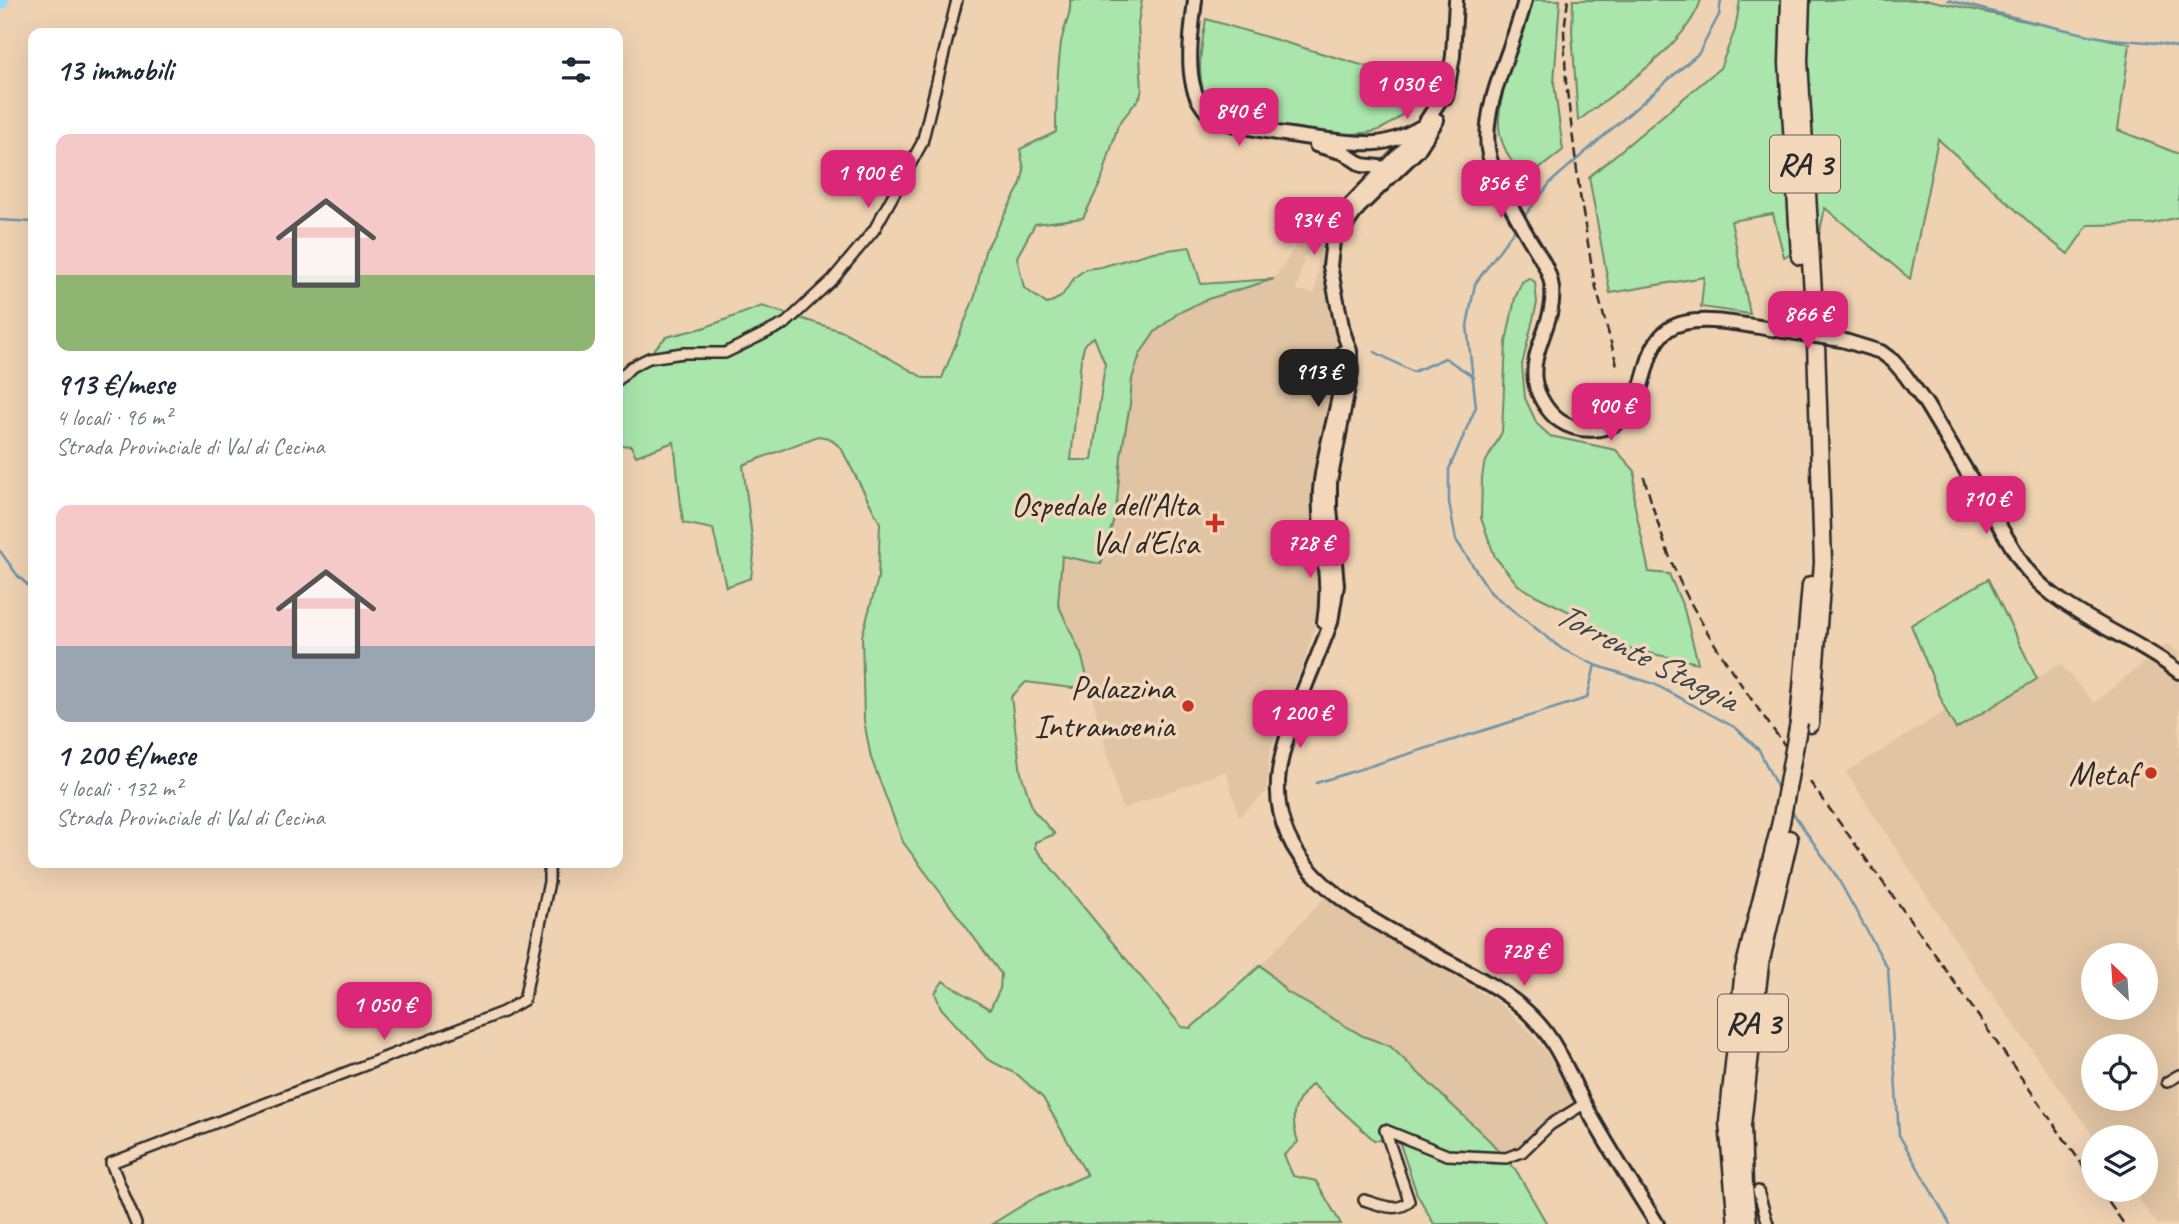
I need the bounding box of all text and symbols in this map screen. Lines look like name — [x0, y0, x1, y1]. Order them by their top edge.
text: 13 immobili — [56, 51, 173, 89]
icon: filters — [557, 51, 595, 89]
pin: 1 030 € — [1342, 61, 1472, 121]
text: 1 030 € — [1376, 69, 1438, 98]
pin: 840 € — [1190, 88, 1288, 148]
text: 840 € — [1216, 96, 1262, 125]
road number: RA 3 — [1770, 135, 1840, 192]
pin: 1 900 € — [803, 150, 933, 210]
text: 1 900 € — [837, 158, 899, 187]
pin: 856 € — [1452, 160, 1550, 220]
text: 856 € — [1477, 168, 1525, 197]
icon: home — [263, 180, 389, 306]
pin: 934 € — [1265, 198, 1363, 257]
text: 934 € — [1291, 205, 1337, 234]
pin: 866 € — [1759, 292, 1857, 351]
text: 866 € — [1784, 299, 1832, 328]
pin: 913 € — [1269, 350, 1367, 409]
text: 913 € — [1295, 357, 1341, 386]
text: 913 €/mese — [56, 365, 174, 403]
pin: 900 € — [1562, 384, 1660, 443]
text: 900 € — [1588, 391, 1634, 420]
text: 4 locali · 96 m² — [56, 403, 171, 432]
text: Strada Provinciale di Val di Cecina — [56, 432, 324, 461]
pin: 710 € — [1937, 476, 2035, 536]
place label: Ospedale dell'Alta Val d'Elsa — [1011, 484, 1202, 564]
text: 710 € — [1963, 484, 2009, 513]
marker: Ospedale dell'Alta Val d'Elsa — [1205, 513, 1225, 533]
pin: 728 € — [1261, 520, 1359, 580]
text: 728 € — [1287, 528, 1333, 557]
icon: home — [263, 551, 389, 677]
water label: Torrente Staggia — [1548, 591, 1749, 723]
place label: Palazzina Intramoenia — [1034, 667, 1177, 747]
pin: 1 200 € — [1235, 690, 1365, 750]
marker: Palazzina Intramoenia — [1180, 698, 1196, 714]
text: 1 200 € — [1269, 698, 1331, 727]
text: 1 200 €/mese — [56, 736, 196, 774]
place label: Metaf — [2069, 753, 2143, 795]
marker: Metaf — [2143, 765, 2159, 781]
text: 4 locali · 132 m² — [56, 774, 182, 803]
text: Strada Provinciale di Val di Cecina — [56, 803, 324, 832]
pin: 728 € — [1475, 928, 1573, 988]
text: 728 € — [1501, 936, 1547, 965]
north arrow — [2081, 943, 2158, 1020]
map controls — [2081, 943, 2158, 1202]
pin: 1 050 € — [319, 982, 449, 1042]
text: 1 050 € — [353, 990, 415, 1019]
road number: RA 3 — [1718, 994, 1788, 1052]
button: locate — [2081, 1034, 2158, 1111]
button: layers — [2081, 1125, 2158, 1202]

